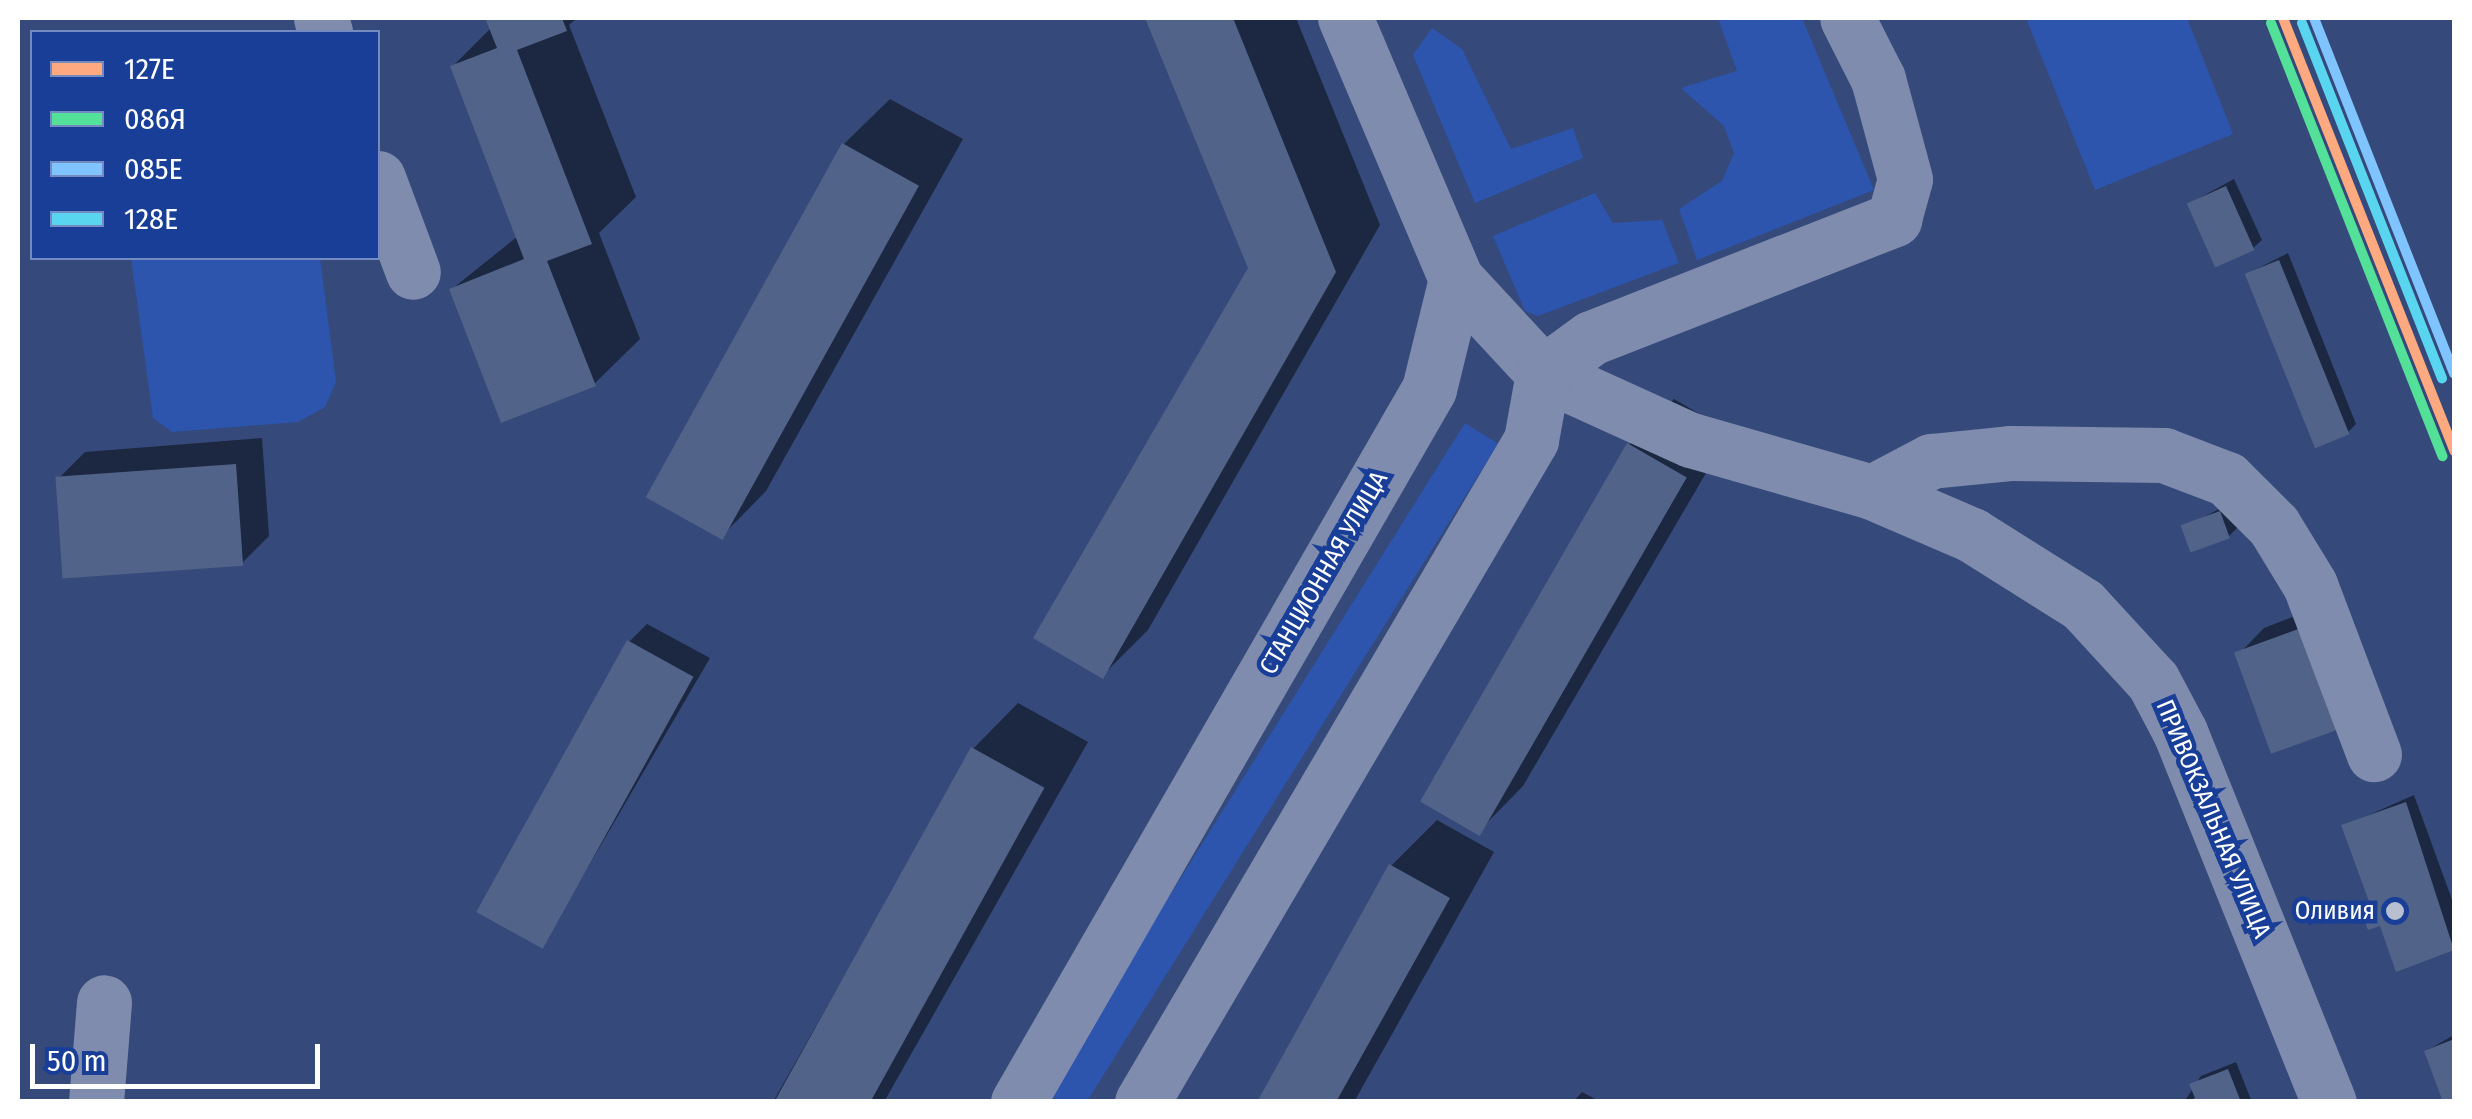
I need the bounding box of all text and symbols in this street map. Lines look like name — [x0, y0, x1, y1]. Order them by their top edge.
legend — [30, 30, 380, 260]
text: 127Е — [124, 51, 175, 87]
text: 086Я — [124, 101, 186, 137]
text: 085Е — [124, 151, 182, 187]
text: 128Е — [124, 201, 178, 237]
street label: СТАНЦИОННАЯ УЛИЦА — [1254, 466, 1394, 680]
street label: ПРИВОКЗАЛЬНАЯ УЛИЦА — [2149, 695, 2277, 943]
place label: Оливия — [2295, 896, 2375, 926]
marker: Оливия — [2384, 900, 2406, 922]
scale bar — [35, 1024, 325, 1086]
text: 50 m — [47, 1043, 107, 1079]

